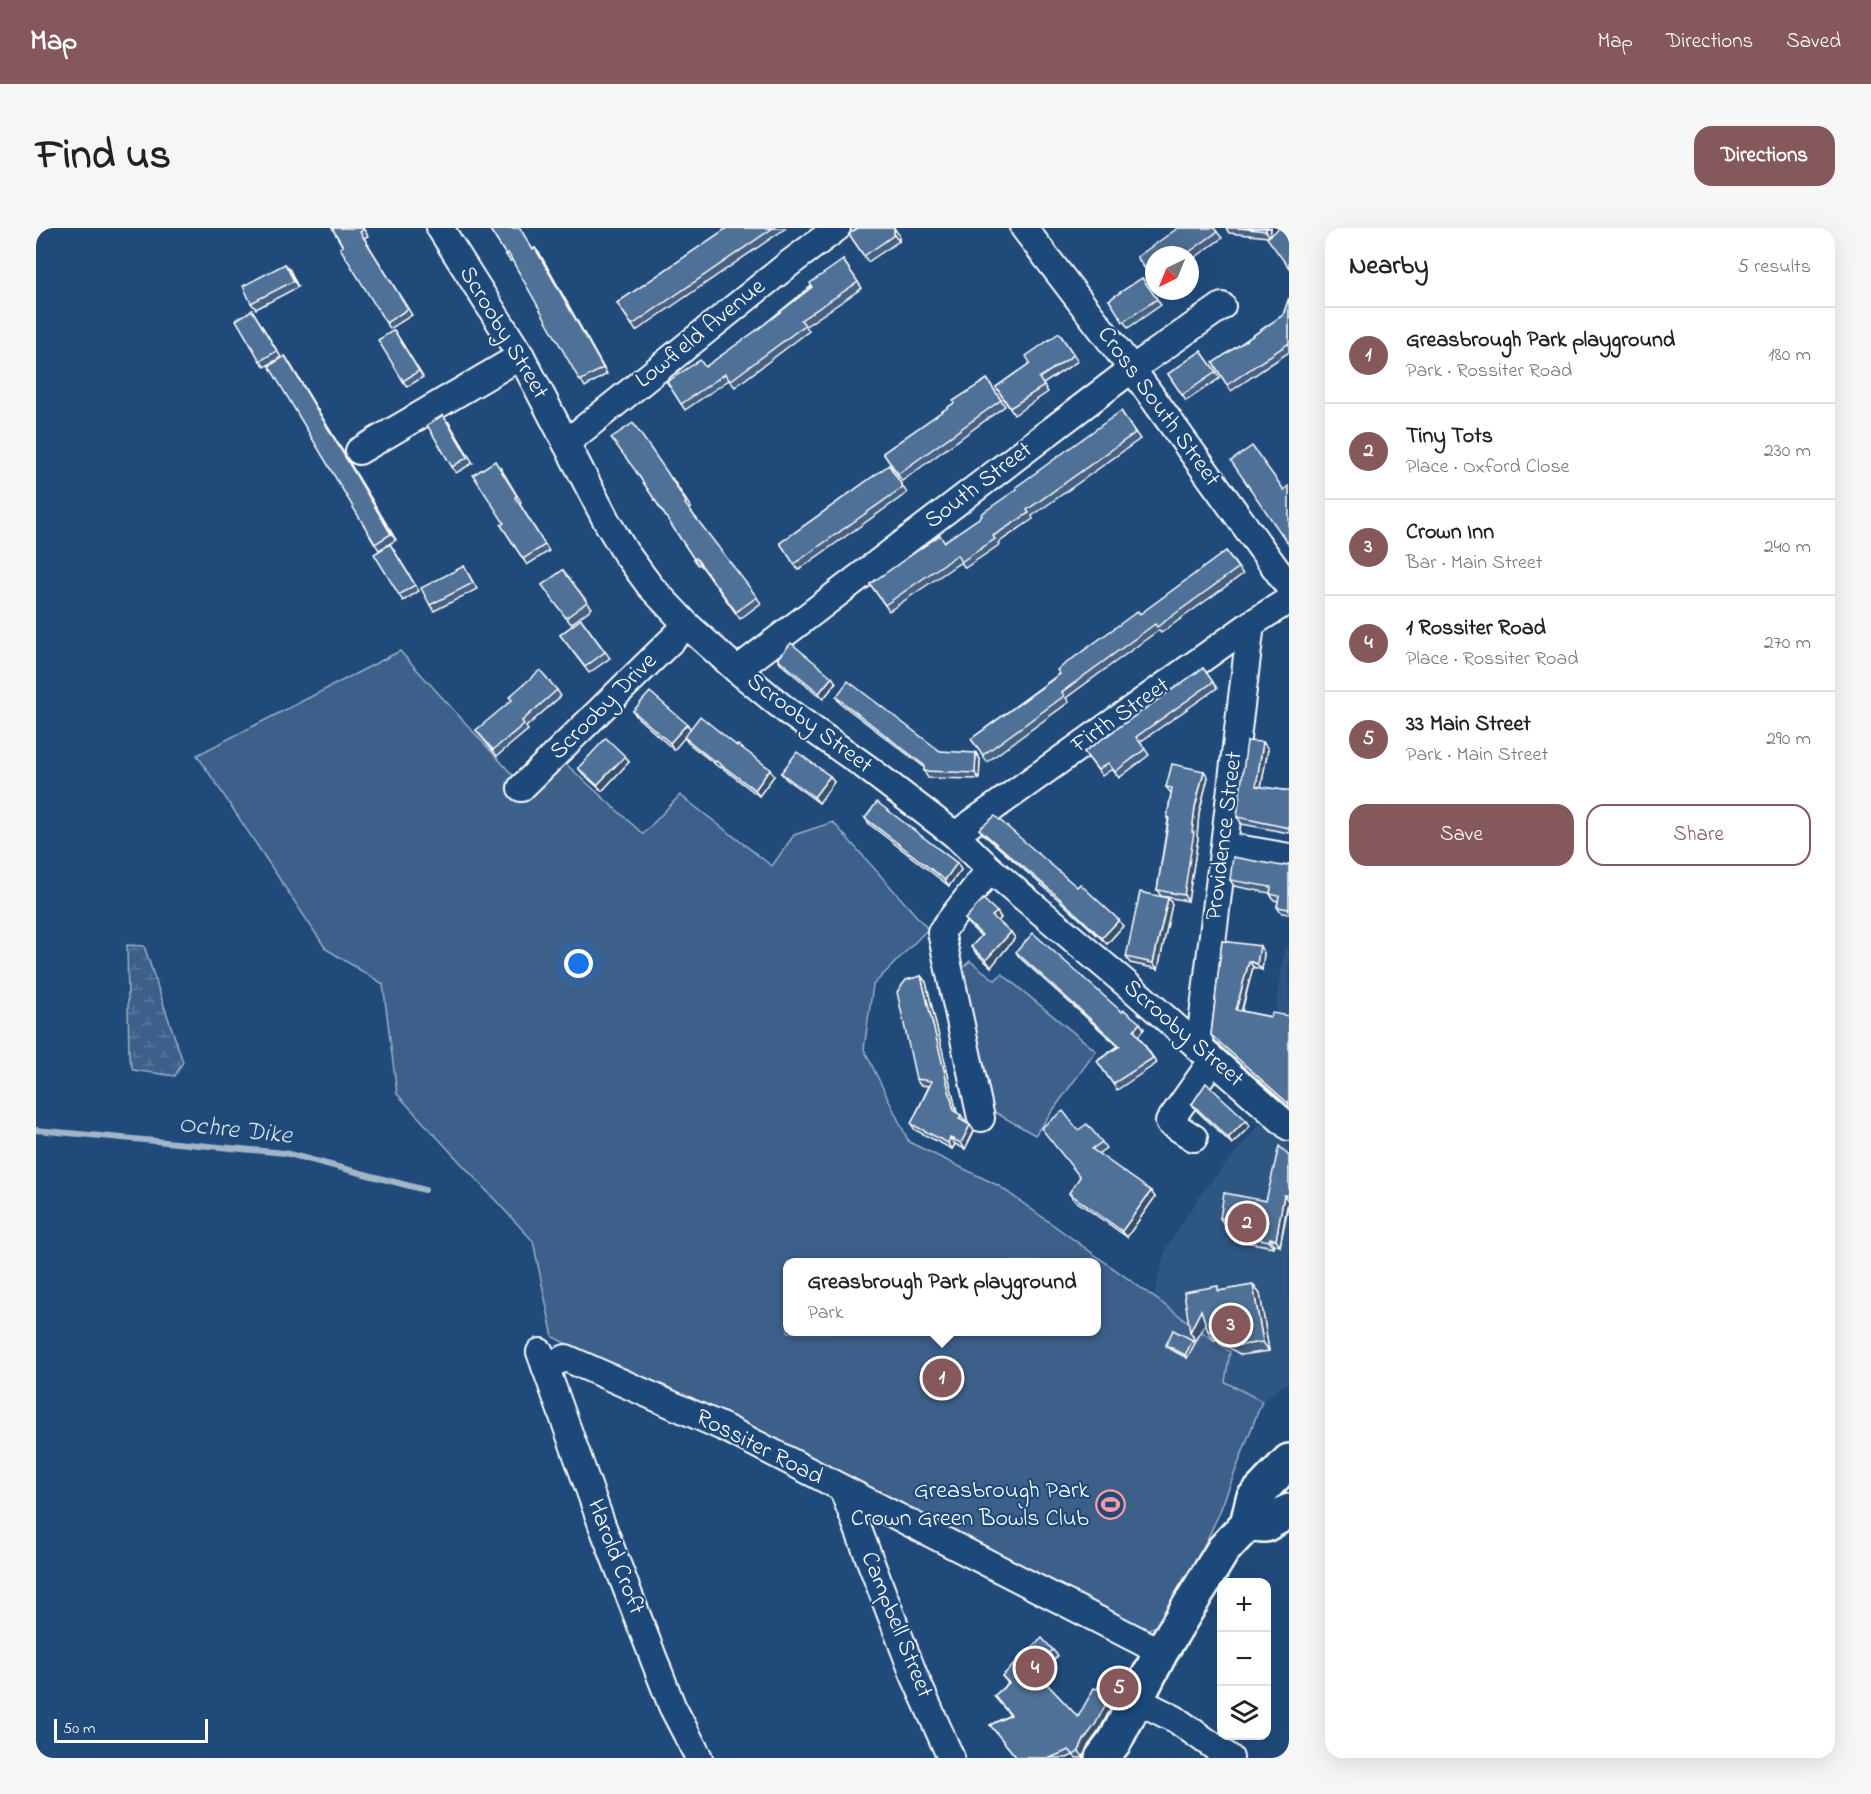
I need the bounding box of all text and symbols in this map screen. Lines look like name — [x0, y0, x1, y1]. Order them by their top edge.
text: Map — [30, 22, 77, 63]
text: Map — [1597, 27, 1633, 57]
text: Directions — [1666, 27, 1753, 57]
text: Saved — [1786, 27, 1841, 57]
text: Find us — [36, 126, 171, 187]
button: Directions — [1694, 126, 1835, 186]
north arrow — [1145, 246, 1199, 300]
text: Nearby — [1349, 248, 1428, 286]
text: 5 results — [1738, 253, 1811, 282]
street label: Scrooby Street — [448, 260, 557, 407]
street label: Lowfield Avenue — [628, 270, 774, 398]
street label: Cross South Street — [1088, 319, 1228, 495]
text: Greasbrough Park playground — [1406, 325, 1675, 357]
text: 1 — [1365, 341, 1372, 370]
text: 180 m — [1768, 341, 1811, 370]
text: Park · Rossiter Road — [1406, 357, 1572, 386]
text: Tiny Tots — [1406, 421, 1493, 453]
street label: South Street — [918, 434, 1040, 538]
text: 2 — [1364, 437, 1373, 466]
text: 230 m — [1764, 437, 1811, 466]
text: Place · Oxford Close — [1406, 453, 1570, 482]
text: Crown Inn — [1406, 517, 1494, 549]
text: 3 — [1364, 533, 1373, 562]
text: 240 m — [1764, 533, 1811, 562]
text: Bar · Main Street — [1406, 549, 1543, 578]
text: 1 Rossiter Road — [1406, 613, 1546, 645]
text: 4 — [1364, 629, 1373, 658]
text: 270 m — [1764, 629, 1811, 658]
street label: Scrooby Drive — [542, 645, 667, 770]
text: Place · Rossiter Road — [1406, 645, 1578, 674]
street label: Scrooby Street — [738, 665, 880, 784]
street label: Firth Street — [1064, 669, 1177, 763]
text: 33 Main Street — [1406, 709, 1531, 741]
text: 5 — [1363, 725, 1374, 754]
text: 290 m — [1766, 725, 1811, 754]
text: Park · Main Street — [1406, 741, 1548, 770]
street label: Providence Street — [1197, 750, 1253, 922]
button: Save — [1349, 804, 1574, 866]
button: Share — [1586, 804, 1811, 866]
your location — [564, 949, 593, 978]
street label: Scrooby Street — [1114, 972, 1251, 1097]
water label: Ochre Dike — [176, 1106, 295, 1156]
pin: 2 — [1228, 1200, 1266, 1246]
popup — [783, 1258, 1101, 1336]
text: Greasbrough Park playground — [807, 1267, 1077, 1299]
text: Park — [807, 1299, 844, 1328]
pin: 3 — [1212, 1302, 1250, 1348]
pin: 1 — [922, 1356, 962, 1400]
street label: Rossiter Road — [689, 1401, 829, 1495]
place label: Greasbrough Park Crown Green Bowls Club — [851, 1474, 1089, 1537]
sports icon: Greasbrough Park Crown Green Bowls Club — [1094, 1489, 1126, 1521]
street label: Harold Croft — [577, 1494, 653, 1620]
street label: Campbell Street — [851, 1547, 941, 1703]
map controls — [1217, 1578, 1271, 1740]
button: + — [1217, 1578, 1271, 1632]
button: − — [1217, 1632, 1271, 1686]
pin: 4 — [1016, 1646, 1054, 1690]
pin: 5 — [1100, 1666, 1138, 1710]
button: layers — [1217, 1686, 1271, 1740]
scale bar — [54, 1716, 208, 1744]
text: 50 m — [63, 1717, 95, 1741]

